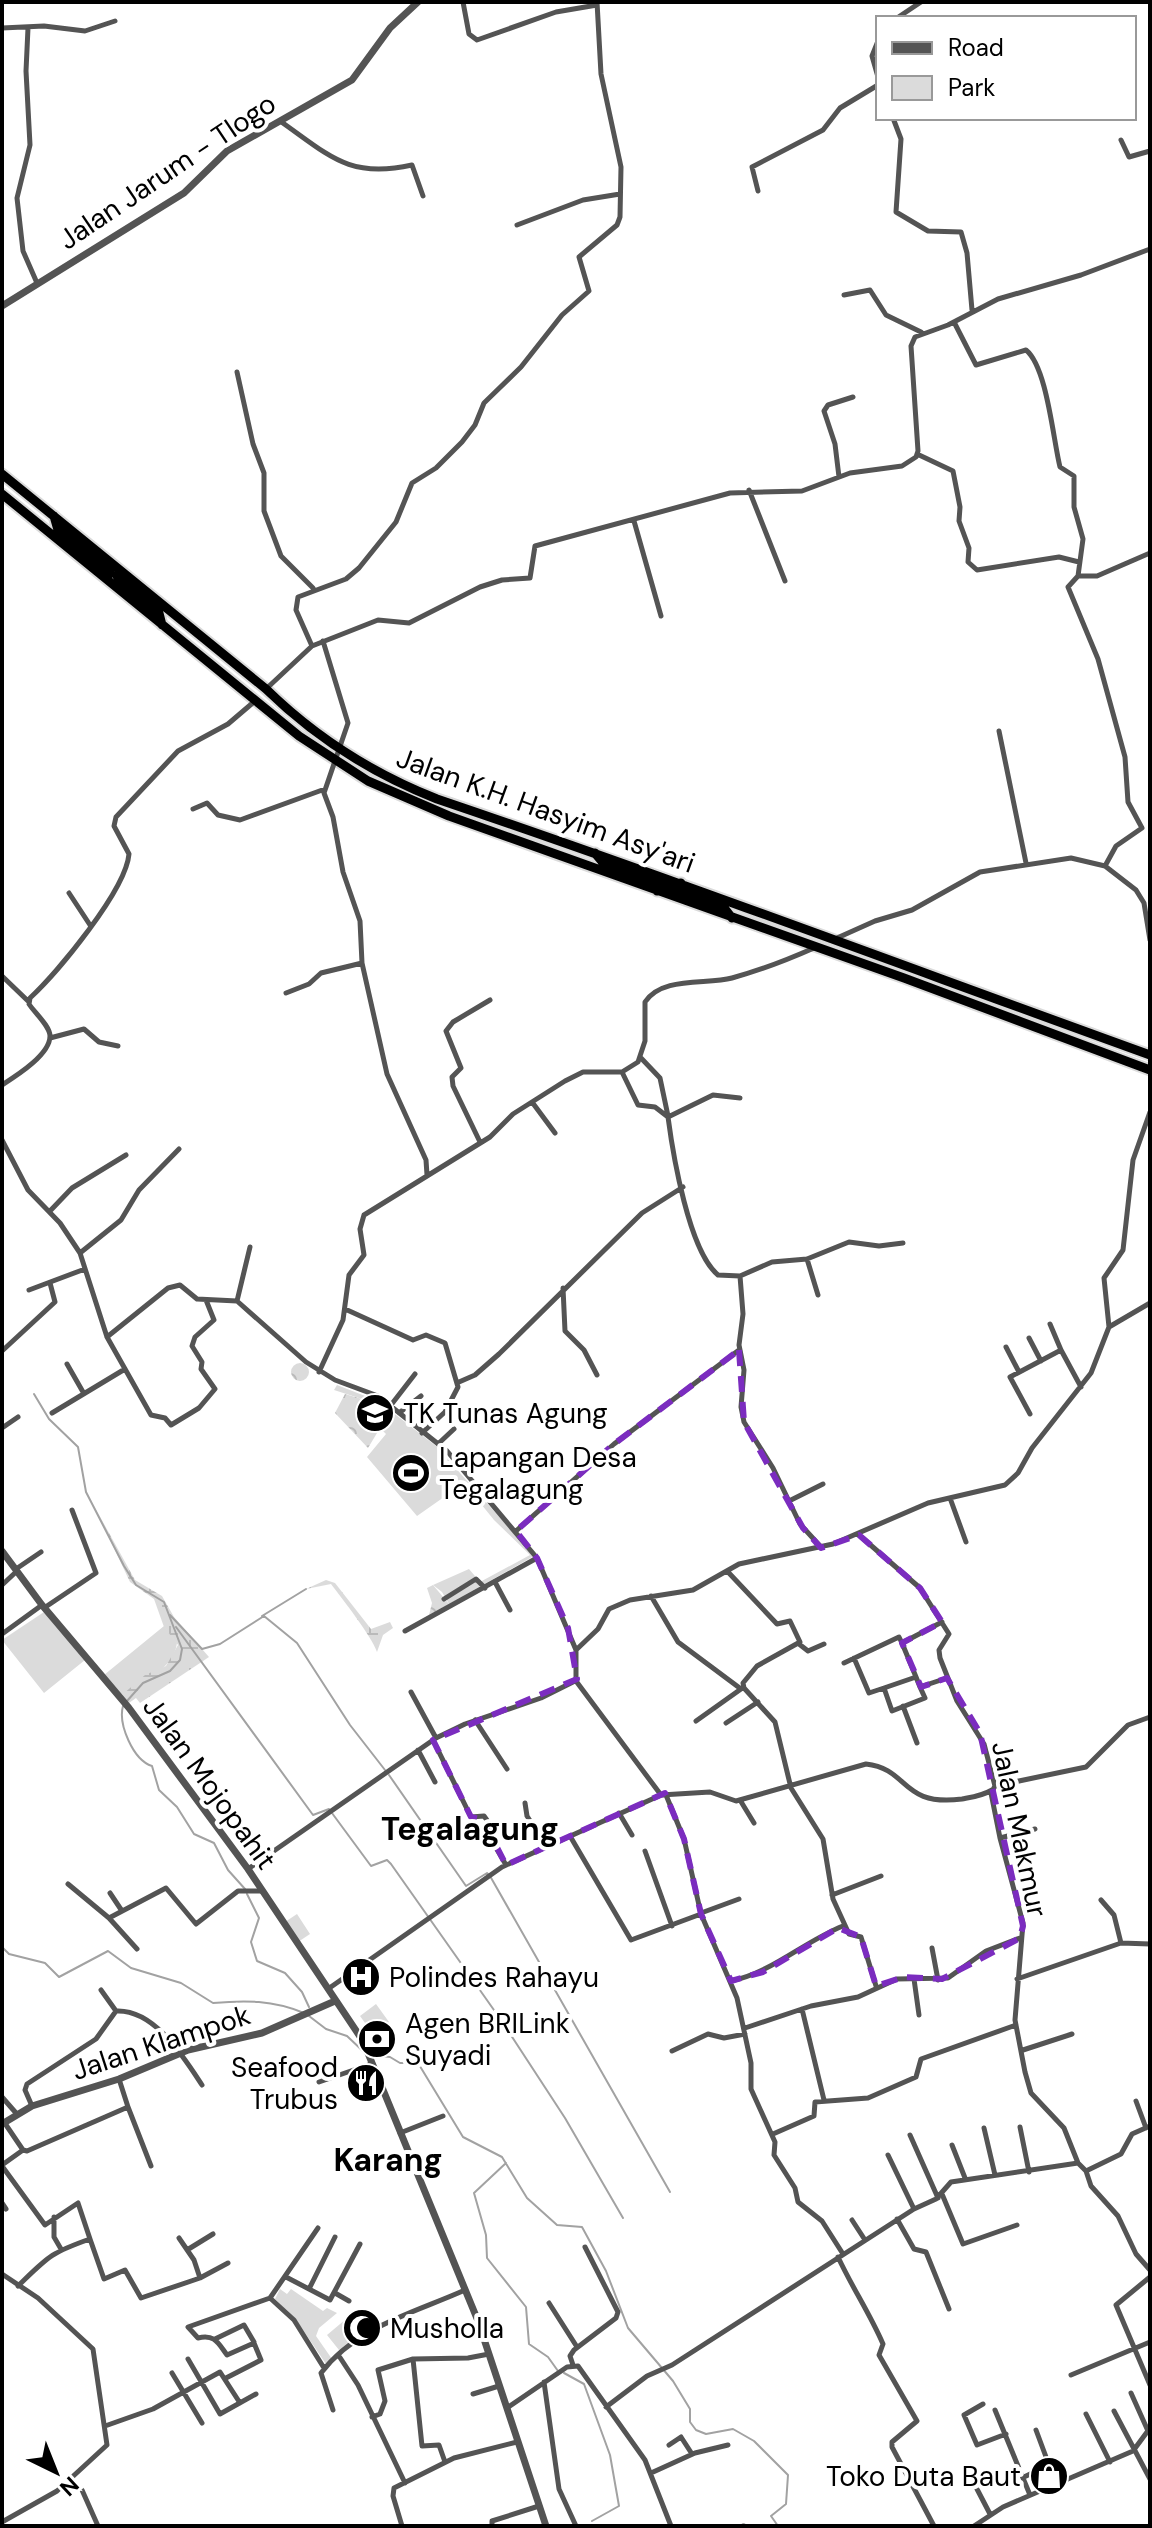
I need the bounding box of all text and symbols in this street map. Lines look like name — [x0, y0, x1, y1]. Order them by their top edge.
legend — [876, 16, 1136, 120]
text: Road — [948, 32, 1004, 63]
text: Park — [948, 72, 995, 103]
street label: Jalan Jarum - Tlogo — [51, 85, 283, 258]
street label: Jalan K.H. Hasyim Asy'ari — [391, 739, 700, 882]
school or university icon: TK Tunas Agung — [354, 1392, 396, 1434]
place label: TK Tunas Agung — [403, 1395, 608, 1432]
place label: Lapangan Desa Tegalagung — [439, 1439, 637, 1508]
sports icon: Lapangan Desa Tegalagung — [390, 1452, 432, 1494]
street label: Jalan Mojopahit — [135, 1690, 285, 1877]
street label: Jalan Makmur — [983, 1738, 1056, 1920]
district label: Tegalagung — [381, 1808, 559, 1850]
hospital icon: Polindes Rahayu — [340, 1956, 382, 1998]
place label: Polindes Rahayu — [389, 1959, 599, 1996]
street label: Jalan Klampok — [67, 1996, 255, 2089]
place label: Agen BRILink Suyadi — [405, 2005, 570, 2074]
bank icon: Agen BRILink Suyadi — [356, 2018, 398, 2060]
place label: Seafood Trubus — [231, 2049, 338, 2118]
restaurant icon: Seafood Trubus — [345, 2062, 387, 2104]
district label: Karang — [333, 2139, 443, 2181]
mosque icon: Musholla — [341, 2307, 383, 2349]
place label: Musholla — [390, 2310, 504, 2347]
north arrow — [16, 2432, 96, 2512]
shop icon: Toko Duta Baut — [1028, 2455, 1070, 2497]
place label: Toko Duta Baut — [826, 2458, 1021, 2495]
text: N — [54, 2470, 85, 2502]

